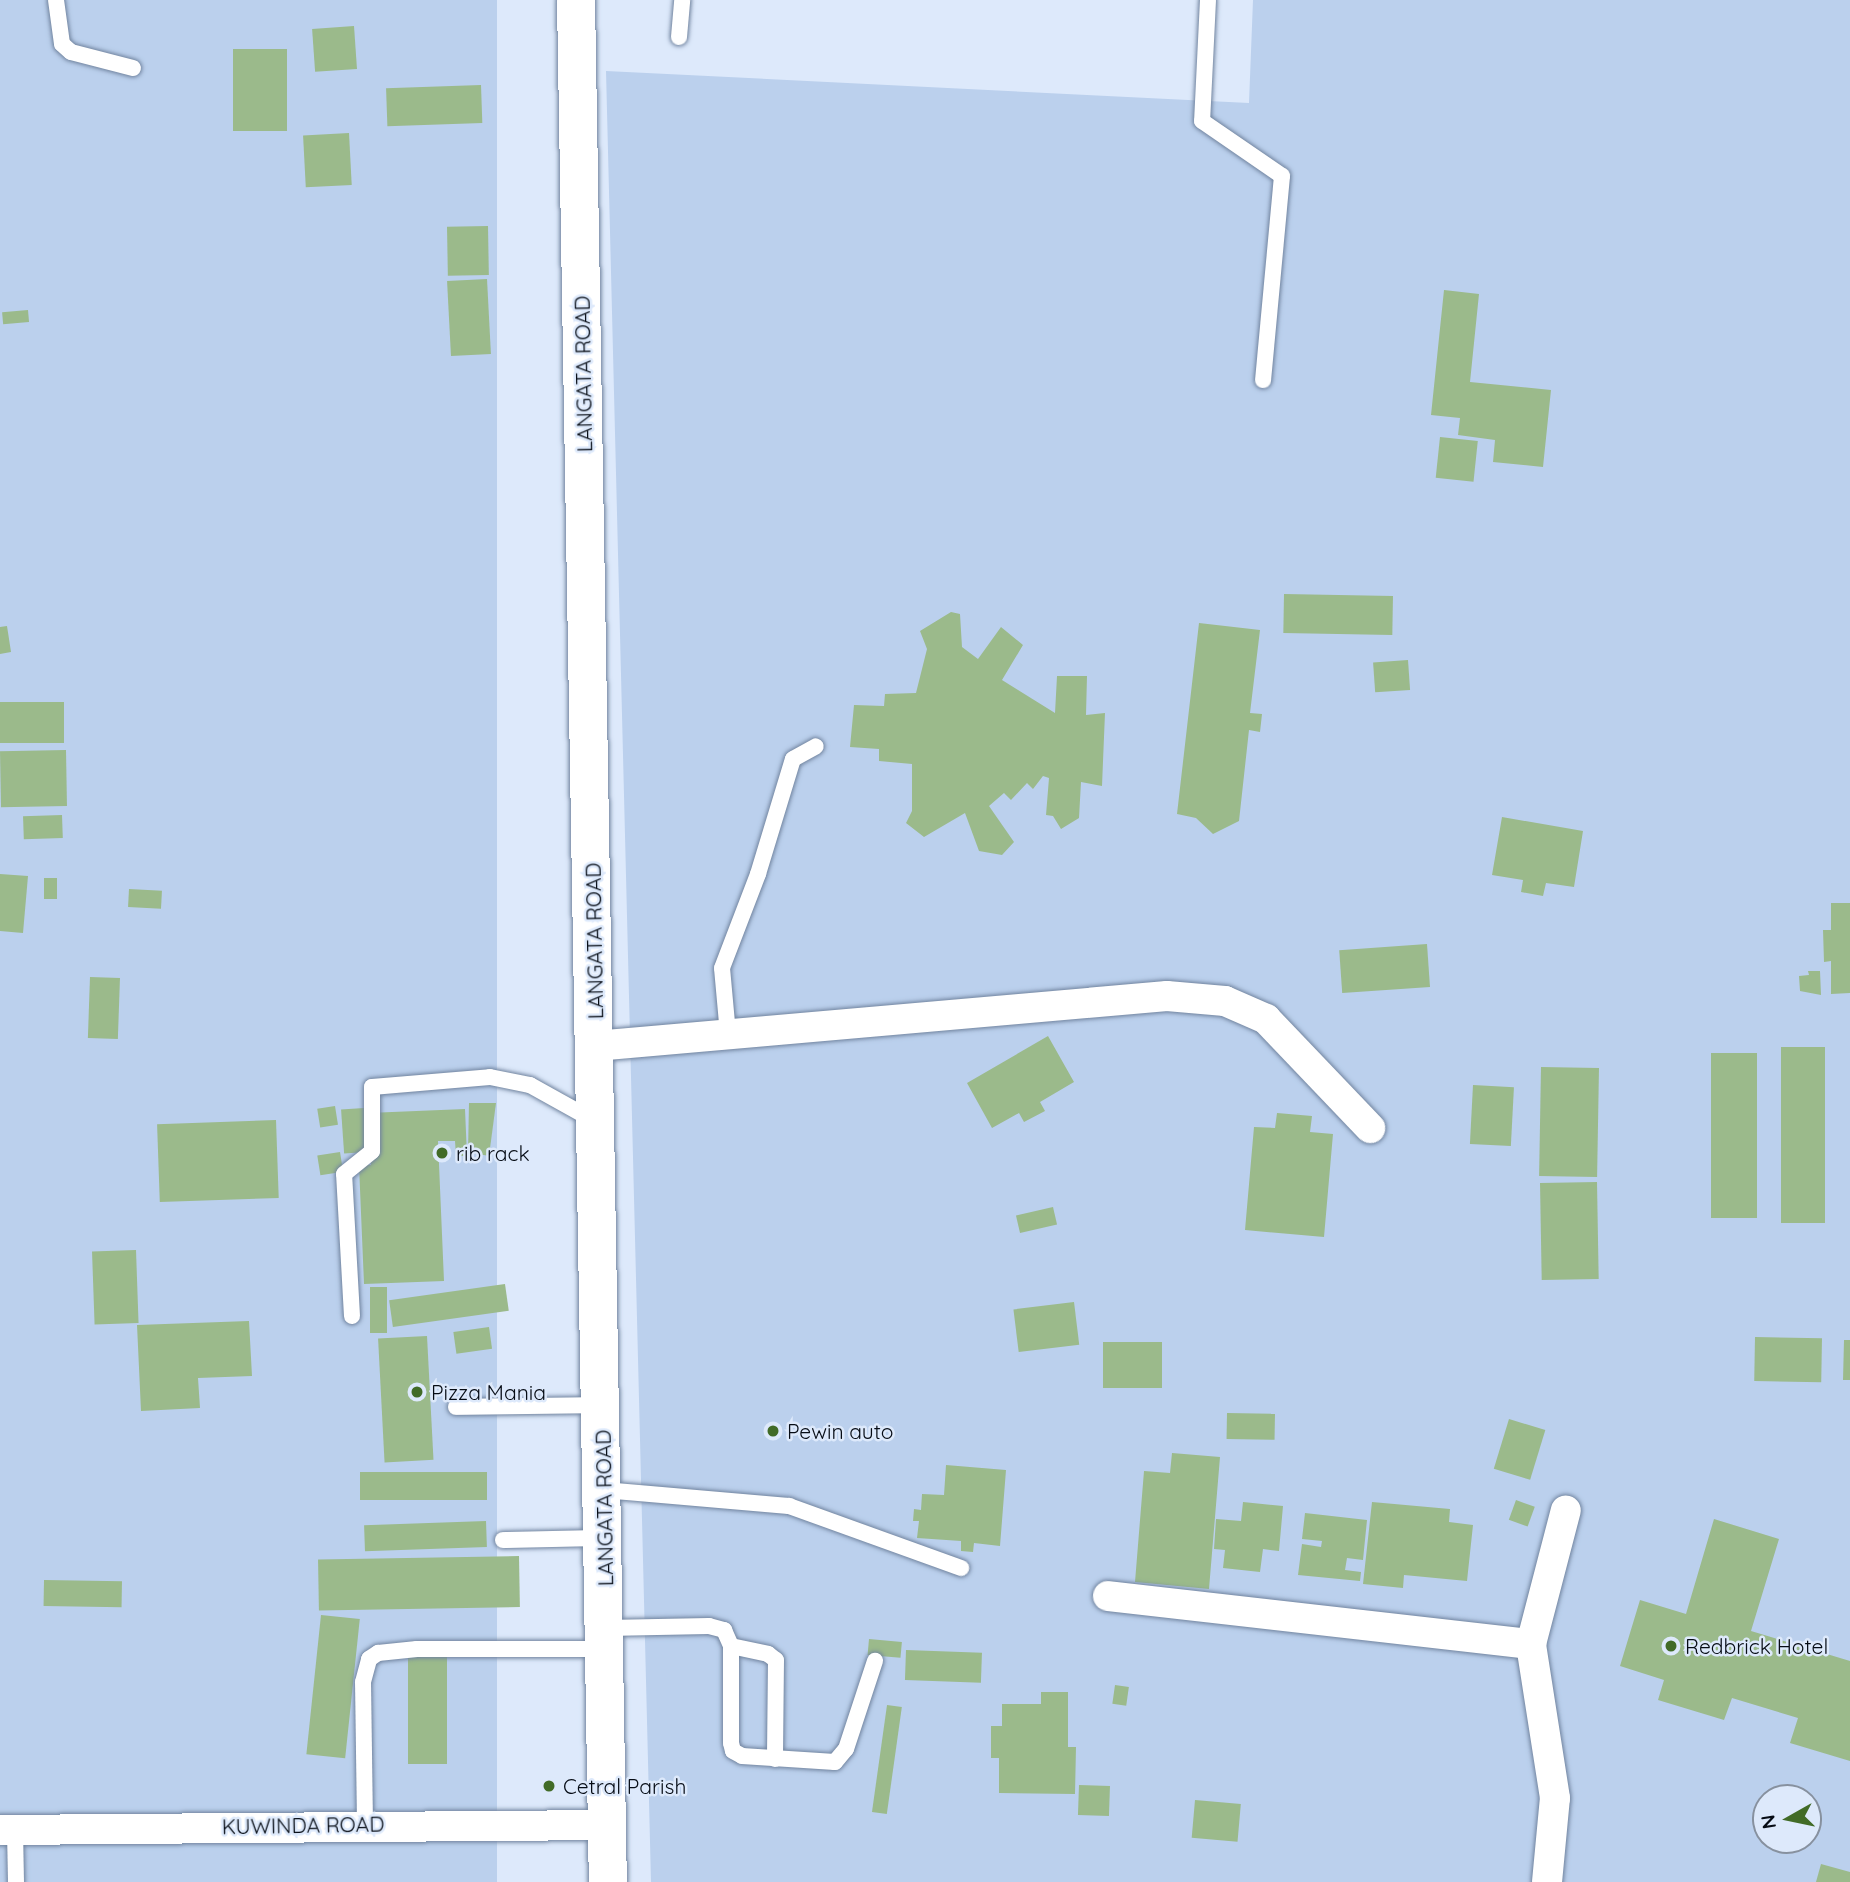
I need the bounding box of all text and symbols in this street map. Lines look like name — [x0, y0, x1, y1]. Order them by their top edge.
street label: LANGATA ROAD — [569, 295, 597, 453]
street label: LANGATA ROAD — [580, 862, 608, 1020]
place label: rib rack — [456, 1140, 530, 1166]
marker: rib rack — [434, 1145, 450, 1161]
place label: Pizza Mania — [431, 1379, 546, 1405]
marker: Pizza Mania — [409, 1384, 425, 1400]
place label: Pewin auto — [787, 1418, 893, 1444]
marker: Pewin auto — [765, 1423, 781, 1439]
street label: LANGATA ROAD — [590, 1429, 618, 1587]
place label: Redbrick Hotel — [1685, 1633, 1828, 1659]
marker: Redbrick Hotel — [1663, 1638, 1679, 1654]
place label: Cetral Parish — [563, 1773, 686, 1799]
marker: Cetral Parish — [541, 1778, 557, 1794]
north arrow — [1752, 1784, 1822, 1854]
street label: KUWINDA ROAD — [222, 1811, 384, 1839]
text: N — [1755, 1813, 1781, 1831]

